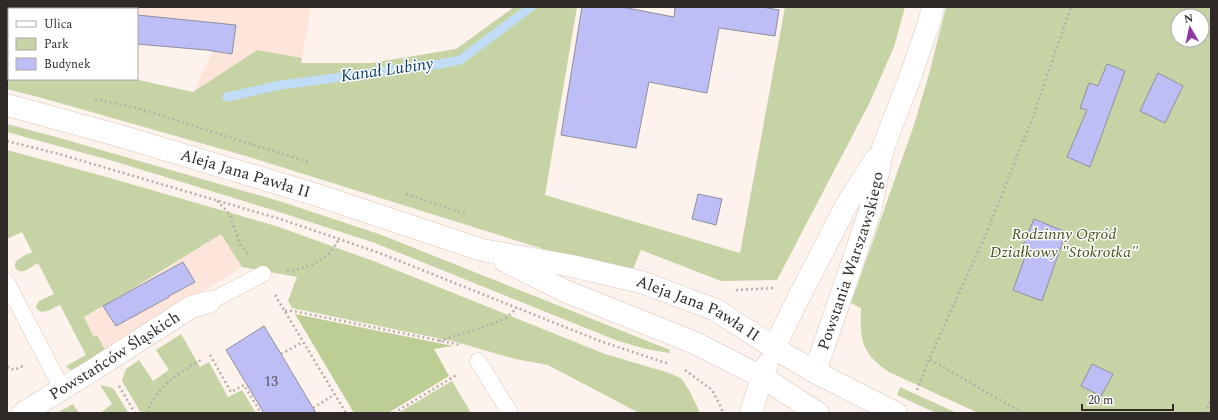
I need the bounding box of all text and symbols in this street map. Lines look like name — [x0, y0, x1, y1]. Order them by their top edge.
legend — [8, 8, 138, 80]
north arrow — [1170, 8, 1210, 48]
text: N — [1183, 10, 1194, 28]
text: Ulica — [44, 15, 73, 34]
text: Park — [44, 35, 69, 54]
water label: Kanał Lubiny — [339, 51, 435, 89]
text: Budynek — [44, 55, 91, 74]
street label: Aleja Jana Pawła II — [177, 143, 313, 204]
street label: Powstania Warszawskiego — [811, 169, 890, 353]
park label: Rodzinny Ogród Działkowy "Stokrotka" — [990, 222, 1139, 264]
street label: Aleja Jana Pawła II — [633, 269, 765, 348]
street label: Powstańców Śląskich — [44, 305, 185, 406]
house number: 13 — [264, 371, 278, 392]
scale bar — [1082, 386, 1173, 412]
text: 20 m — [1088, 391, 1113, 410]

